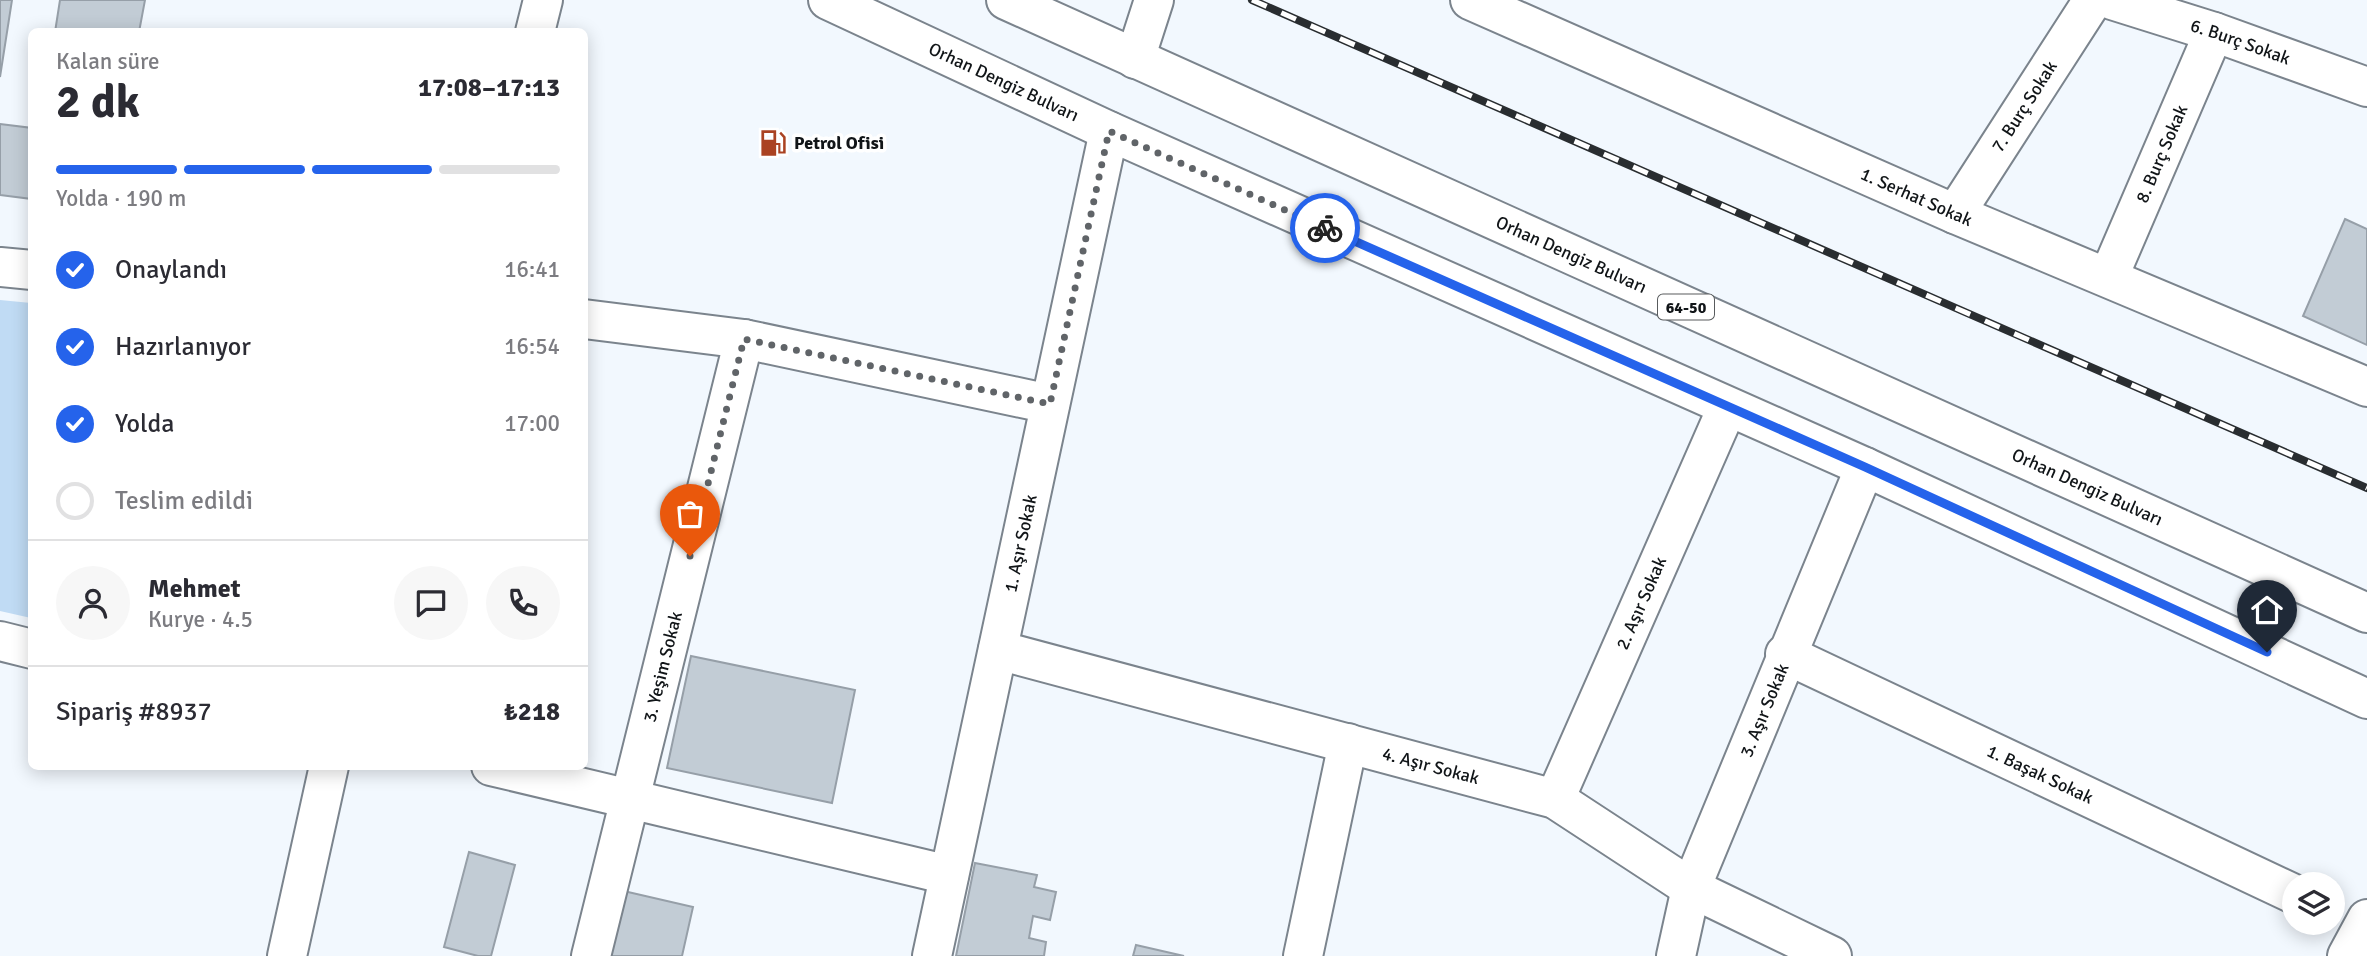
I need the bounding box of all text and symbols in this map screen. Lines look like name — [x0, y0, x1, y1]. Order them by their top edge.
street label: 6. Burç Sokak — [2188, 14, 2293, 70]
street label: Orhan Dengiz Bulvarı — [925, 38, 1082, 126]
text: Kalan süre — [56, 47, 160, 76]
street label: 7. Burç Sokak — [1987, 57, 2062, 156]
text: 17:08–17:13 — [418, 72, 560, 104]
text: 2 dk — [56, 74, 140, 130]
street label: 8. Burç Sokak — [2131, 101, 2192, 206]
fuel station icon: Petrol Ofisi — [758, 128, 788, 158]
place label: Petrol Ofisi — [794, 132, 884, 154]
street label: 1. Serhat Sokak — [1857, 163, 1976, 231]
text: Yolda · 190 m — [56, 184, 186, 213]
courier — [1290, 193, 1360, 263]
icon: bike — [1306, 209, 1344, 247]
street label: Orhan Dengiz Bulvarı — [1492, 211, 1650, 298]
icon: check — [56, 251, 94, 289]
text: Onaylandı — [115, 254, 227, 286]
text: 16:41 — [504, 255, 560, 284]
road number: 64-50 — [1658, 294, 1714, 320]
icon: check — [56, 328, 94, 366]
text: Hazırlanıyor — [115, 331, 251, 363]
text: 16:54 — [504, 332, 560, 361]
icon: check — [56, 405, 94, 443]
text: Yolda — [115, 408, 175, 440]
text: 17:00 — [504, 409, 560, 438]
street label: Orhan Dengiz Bulvarı — [2008, 444, 2166, 531]
pin — [660, 484, 720, 556]
text: Teslim edildi — [115, 485, 253, 517]
street label: 1. Aşır Sokak — [999, 492, 1042, 594]
icon: bag — [671, 495, 709, 533]
street label: 2. Aşır Sokak — [1611, 553, 1671, 653]
button: person — [56, 566, 130, 640]
button: chat — [394, 566, 468, 640]
button: phone — [486, 566, 560, 640]
text: Mehmet — [148, 573, 240, 605]
pin — [2237, 580, 2297, 652]
icon: home — [2248, 591, 2286, 629]
text: Kurye · 4.5 — [148, 605, 253, 634]
street label: 3. Yeşim Sokak — [638, 609, 687, 724]
street label: 3. Aşır Sokak — [1735, 660, 1794, 760]
text: Sipariş #8937 — [56, 696, 212, 728]
text: ₺218 — [504, 696, 560, 728]
street label: 1. Başak Sokak — [1983, 740, 2097, 809]
street label: 4. Aşır Sokak — [1380, 742, 1482, 789]
map controls — [2282, 872, 2345, 935]
button: layers — [2282, 872, 2345, 935]

